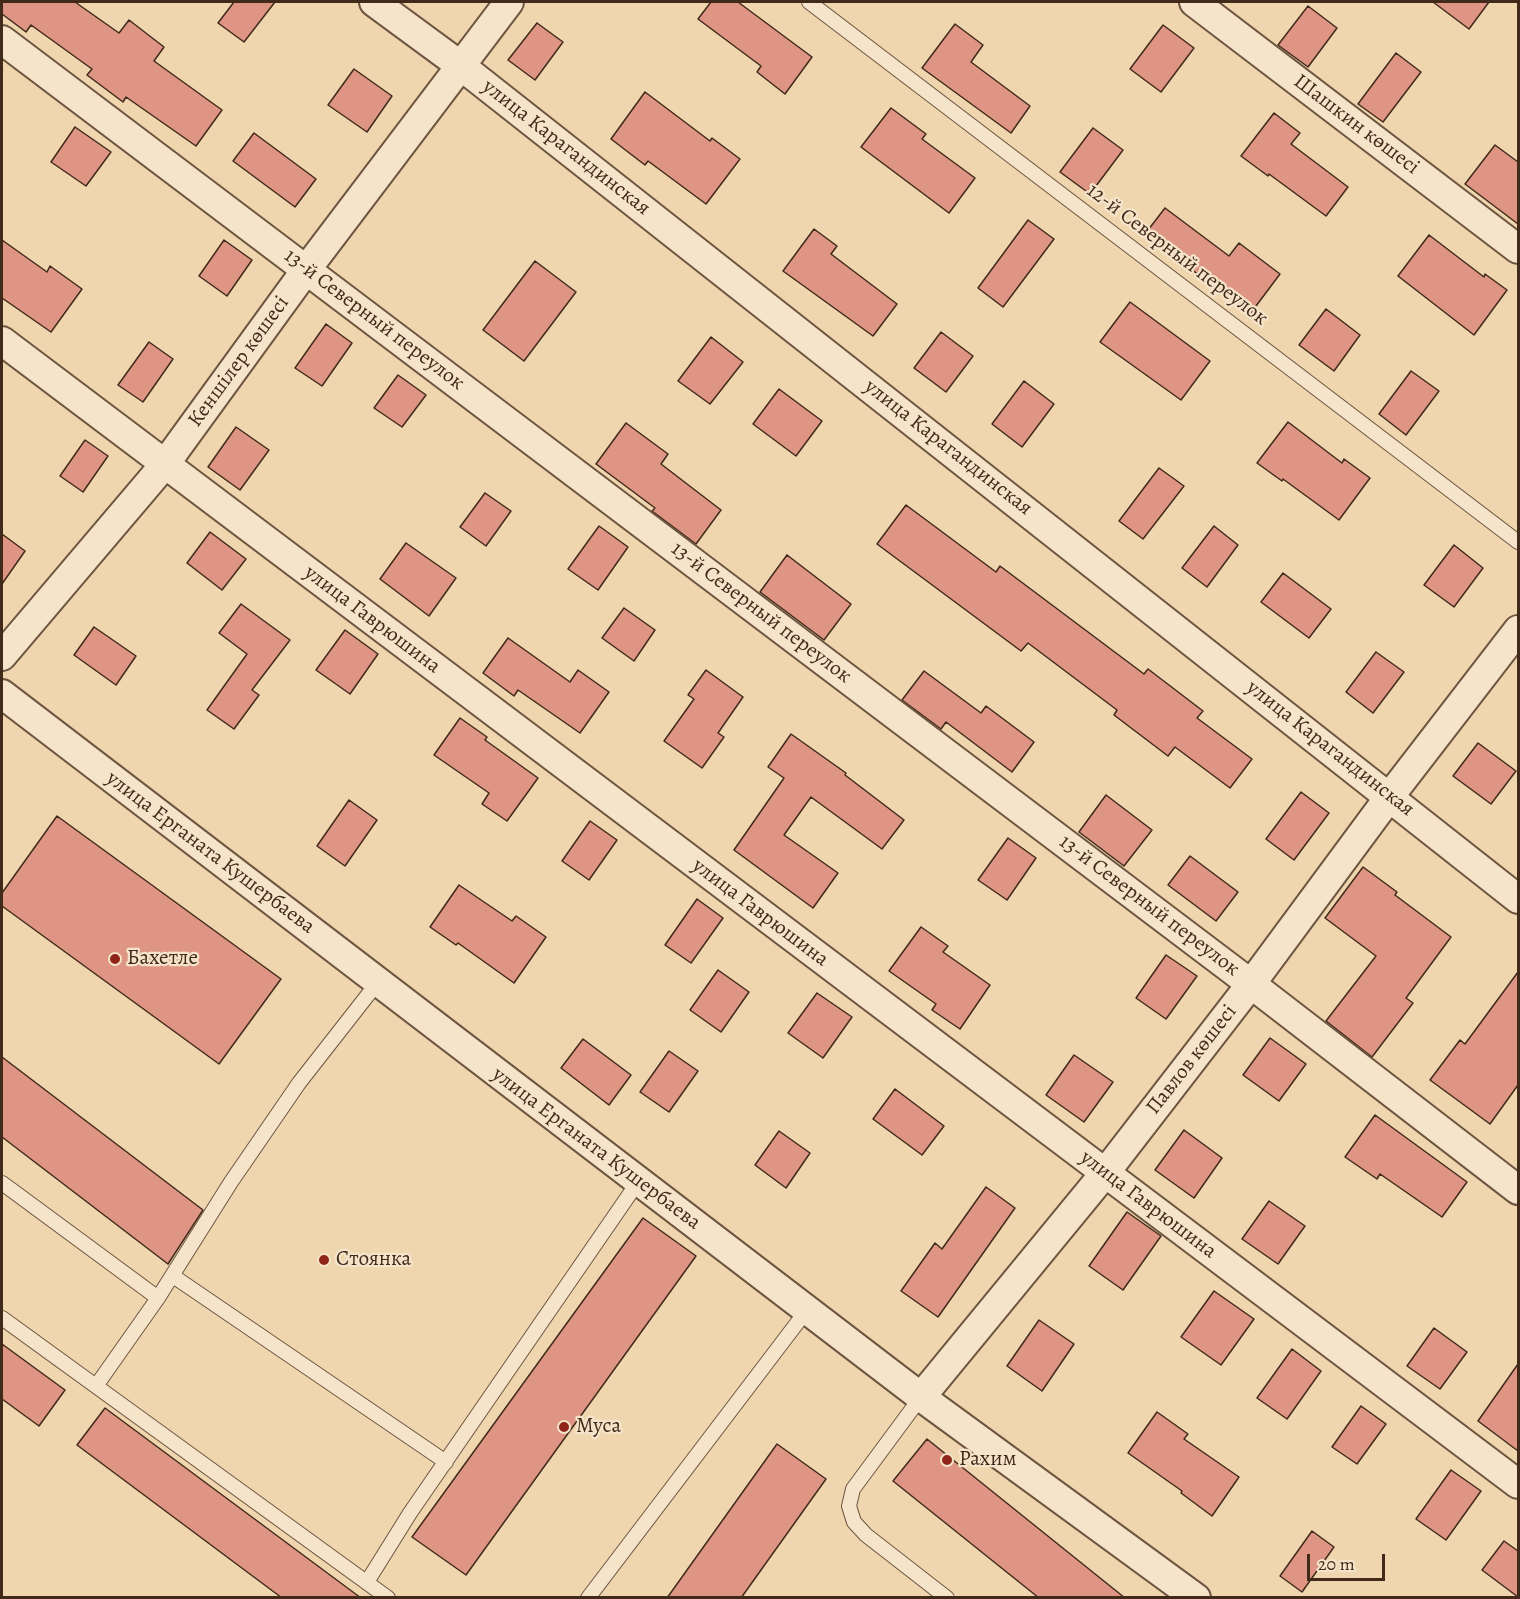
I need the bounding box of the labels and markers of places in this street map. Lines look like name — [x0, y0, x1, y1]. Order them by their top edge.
place label: Бахетле — [127, 946, 198, 972]
marker: Бахетле — [108, 952, 122, 966]
place label: Стоянка — [336, 1247, 411, 1273]
marker: Стоянка — [317, 1253, 331, 1267]
place label: Муса — [576, 1414, 621, 1440]
marker: Муса — [557, 1420, 571, 1434]
place label: Рахим — [959, 1447, 1017, 1473]
marker: Рахим — [940, 1453, 954, 1467]

